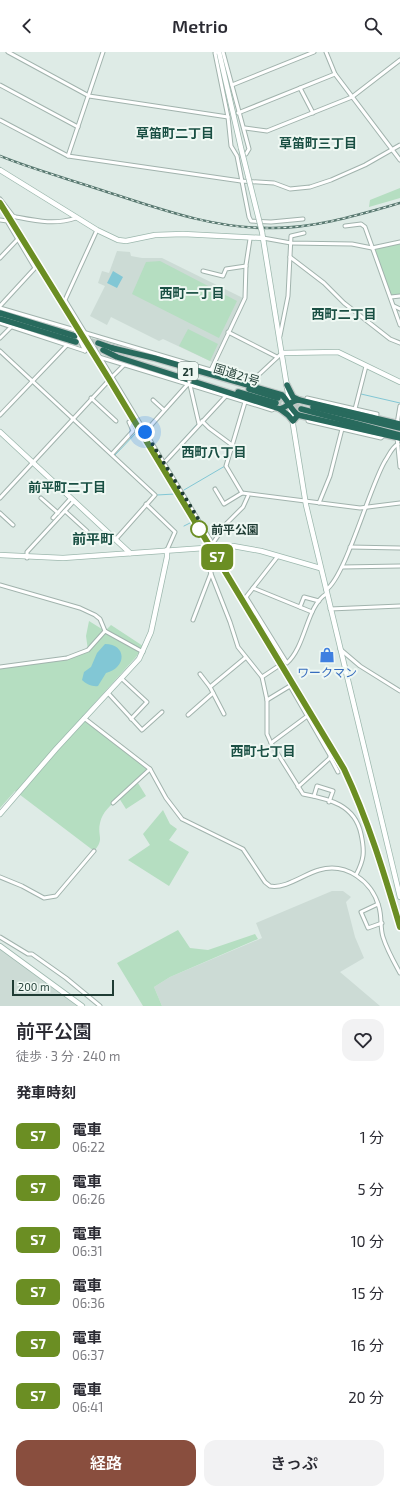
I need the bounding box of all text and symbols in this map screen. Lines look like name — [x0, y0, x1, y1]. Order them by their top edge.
icon: back — [16, 15, 38, 37]
text: Metrio — [172, 15, 228, 37]
icon: search — [362, 15, 384, 37]
district label: 草笛町二丁目 — [136, 125, 214, 141]
district label: 草笛町三丁目 — [279, 135, 357, 151]
district label: 西町一丁目 — [159, 285, 225, 301]
district label: 西町二丁目 — [311, 306, 377, 322]
street label: 国道21号 — [212, 360, 262, 388]
road number: 21 — [178, 362, 198, 380]
your location — [135, 422, 155, 442]
district label: 西町八丁目 — [181, 444, 247, 460]
district label: 前平町二丁目 — [28, 479, 106, 495]
marker: 前平公園 — [190, 520, 208, 538]
place label: 前平公園 — [211, 522, 259, 536]
district label: 前平町 — [72, 530, 114, 547]
line badge: S7 — [199, 544, 235, 570]
text: S7 — [209, 548, 225, 565]
shop icon: ワークマン — [318, 646, 336, 664]
place label: ワークマン — [297, 665, 357, 679]
district label: 西町七丁目 — [230, 743, 296, 759]
scale bar — [12, 978, 114, 997]
text: 200 m — [18, 980, 50, 993]
text: 前平公園 — [16, 1019, 92, 1042]
button: heart — [342, 1019, 384, 1061]
text: 徒歩 · 3 分 · 240 m — [16, 1048, 120, 1064]
text: 発車時刻 — [16, 1083, 76, 1101]
text: 電車 — [72, 1120, 102, 1138]
text: S7 — [30, 1127, 46, 1144]
text: 1 分 — [360, 1128, 384, 1146]
text: 06:22 — [72, 1139, 105, 1155]
text: 電車 — [72, 1172, 102, 1190]
text: S7 — [30, 1179, 46, 1196]
text: 5 分 — [358, 1180, 384, 1198]
text: 06:26 — [72, 1191, 105, 1207]
text: 電車 — [72, 1224, 102, 1242]
text: S7 — [30, 1231, 46, 1248]
text: 10 分 — [351, 1232, 384, 1250]
text: 06:31 — [72, 1243, 103, 1259]
text: 電車 — [72, 1276, 102, 1294]
text: S7 — [30, 1283, 46, 1300]
text: 15 分 — [352, 1284, 384, 1302]
text: 06:36 — [72, 1295, 105, 1311]
text: 電車 — [72, 1328, 102, 1346]
text: S7 — [30, 1335, 46, 1352]
text: 16 分 — [351, 1336, 384, 1354]
text: 06:37 — [72, 1347, 104, 1363]
text: 電車 — [72, 1380, 102, 1398]
text: S7 — [30, 1387, 46, 1404]
text: 20 分 — [348, 1388, 384, 1406]
text: 06:41 — [72, 1399, 104, 1415]
button: 経路 — [16, 1440, 196, 1486]
button: きっぷ — [204, 1440, 384, 1486]

